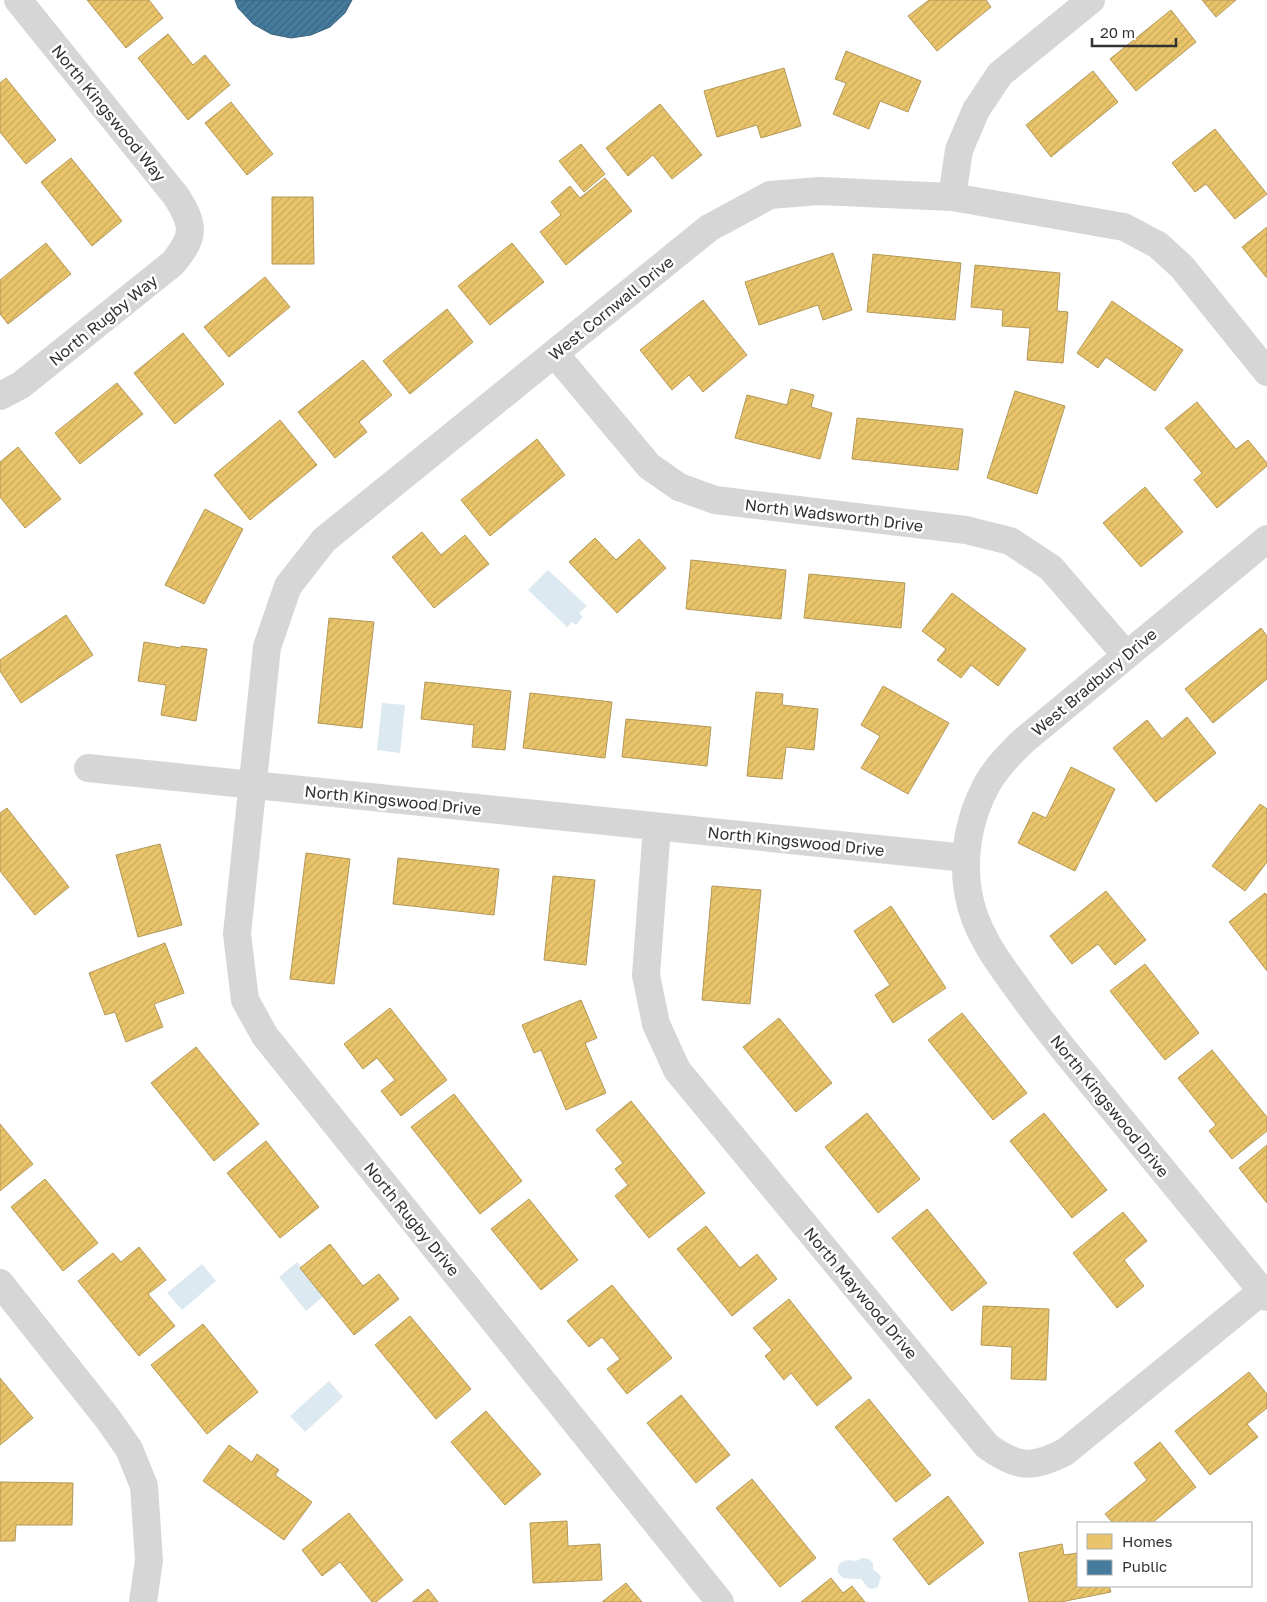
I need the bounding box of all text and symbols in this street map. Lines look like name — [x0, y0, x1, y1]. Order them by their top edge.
scale bar — [1092, 15, 1176, 47]
text: 20 m — [1100, 23, 1135, 41]
street label: North Kingswood Way — [48, 41, 170, 185]
street label: West Cornwall Drive — [545, 252, 677, 364]
street label: North Rugby Way — [45, 270, 161, 370]
street label: North Wadsworth Drive — [744, 494, 924, 536]
street label: West Bradbury Drive — [1027, 624, 1161, 740]
street label: North Kingswood Drive — [304, 781, 482, 819]
street label: North Kingswood Drive — [707, 822, 885, 860]
street label: North Kingswood Drive — [1046, 1031, 1174, 1181]
street label: North Rugby Drive — [360, 1158, 464, 1280]
street label: North Maywood Drive — [800, 1223, 922, 1363]
legend — [1077, 1522, 1252, 1587]
text: Homes — [1122, 1532, 1172, 1550]
text: Public — [1122, 1557, 1167, 1575]

